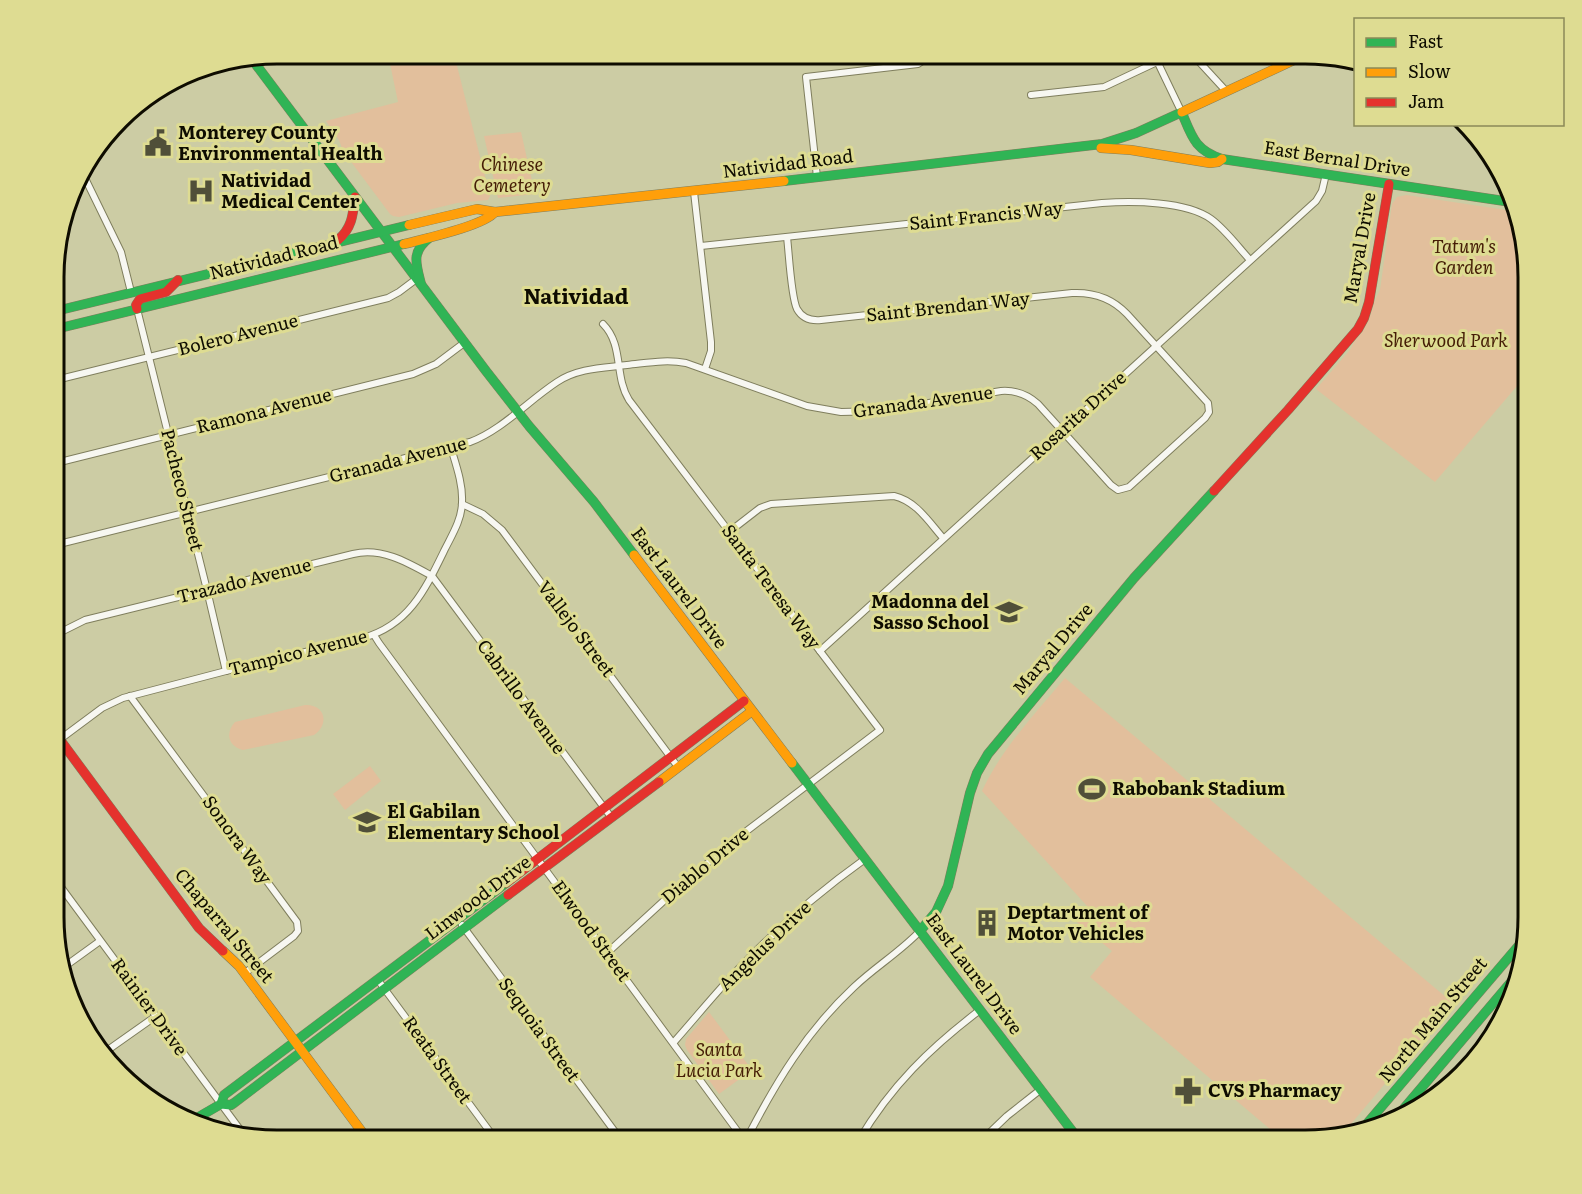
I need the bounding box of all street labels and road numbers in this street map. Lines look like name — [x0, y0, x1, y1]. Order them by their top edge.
street label: East Bernal Drive — [1262, 133, 1412, 182]
street label: Natividad Road — [721, 141, 855, 184]
street label: Maryal Drive — [1335, 190, 1382, 305]
street label: Saint Francis Way — [908, 193, 1065, 236]
street label: Natividad Road — [207, 228, 341, 286]
street label: Saint Brendan Way — [865, 283, 1032, 328]
street label: Bolero Avenue — [175, 306, 301, 362]
street label: Rosarita Drive — [1023, 364, 1131, 466]
street label: Granada Avenue — [851, 377, 994, 424]
street label: Ramona Avenue — [193, 380, 334, 439]
street label: Pacheco Street — [155, 426, 212, 554]
street label: Granada Avenue — [326, 428, 469, 489]
street label: Santa Teresa Way — [716, 518, 829, 655]
street label: East Laurel Drive — [625, 521, 735, 654]
street label: Trazado Avenue — [174, 550, 314, 609]
street label: Vallejo Street — [532, 574, 623, 682]
street label: Maryal Drive — [1005, 596, 1098, 700]
street label: Tampico Avenue — [225, 621, 370, 682]
street label: Cabrillo Avenue — [471, 633, 573, 759]
street label: Sonora Way — [197, 789, 280, 889]
street label: Diablo Drive — [654, 820, 754, 910]
street label: Linwood Drive — [418, 848, 536, 946]
street label: Chaparral Street — [169, 862, 282, 989]
street label: Elwood Street — [546, 874, 639, 987]
street label: Angelus Drive — [712, 894, 816, 996]
street label: East Laurel Drive — [920, 907, 1030, 1040]
street label: North Main Street — [1371, 950, 1493, 1088]
street label: Rainier Drive — [106, 952, 195, 1061]
street label: Sequoia Street — [493, 971, 588, 1088]
street label: Reata Street — [397, 1010, 480, 1109]

